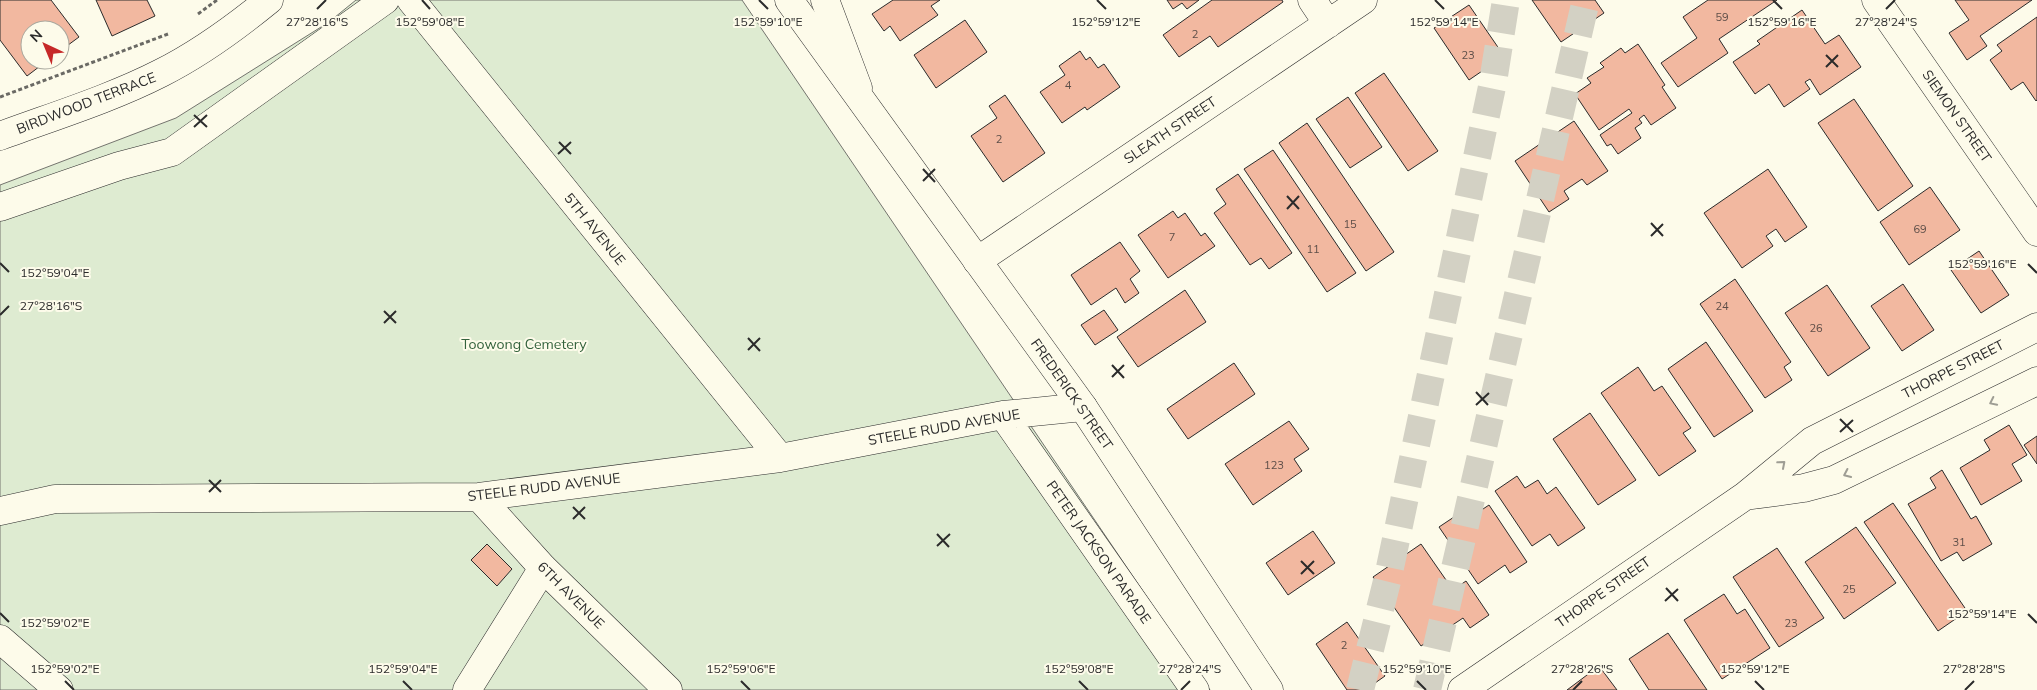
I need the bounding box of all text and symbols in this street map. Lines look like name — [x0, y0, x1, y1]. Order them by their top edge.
house number: 59 — [1715, 10, 1729, 24]
text: 27°28'16"S — [286, 14, 348, 29]
text: 152°59'08"E — [395, 14, 465, 29]
text: 152°59'10"E — [733, 14, 803, 29]
text: 152°59'12"E — [1071, 14, 1141, 29]
text: 152°59'14"E — [1409, 14, 1479, 29]
text: 152°59'16"E — [1747, 14, 1817, 29]
text: 27°28'24"S — [1855, 14, 1917, 29]
north arrow — [20, 20, 70, 70]
text: N — [26, 26, 46, 46]
house number: 2 — [1192, 27, 1199, 41]
house number: 23 — [1461, 48, 1475, 62]
street label: SIEMON STREET — [1918, 66, 1996, 166]
street label: BIRDWOOD TERRACE — [14, 68, 158, 138]
house number: 4 — [1065, 78, 1072, 92]
street label: SLEATH STREET — [1120, 92, 1220, 168]
house number: 2 — [996, 132, 1003, 146]
street label: 5TH AVENUE — [560, 189, 630, 269]
house number: 15 — [1343, 217, 1357, 231]
house number: 69 — [1913, 222, 1927, 236]
house number: 7 — [1169, 230, 1175, 244]
house number: 11 — [1306, 242, 1320, 256]
text: 152°59'16"E — [1947, 256, 2017, 271]
text: 152°59'04"E — [20, 265, 90, 280]
text: 27°28'16"S — [20, 298, 82, 313]
house number: 24 — [1715, 299, 1729, 313]
house number: 26 — [1809, 321, 1823, 335]
park label: Toowong Cemetery — [461, 335, 587, 353]
street label: FREDERICK STREET — [1027, 335, 1117, 453]
street label: THORPE STREET — [1899, 335, 2007, 402]
one-way arrow — [1989, 396, 1998, 407]
street label: STEELE RUDD AVENUE — [867, 405, 1021, 449]
house number: 123 — [1264, 458, 1284, 472]
one-way arrow — [1776, 461, 1785, 470]
one-way arrow — [1843, 468, 1852, 478]
street label: STEELE RUDD AVENUE — [467, 469, 621, 505]
street label: PETER JACKSON PARADE — [1043, 477, 1155, 627]
house number: 31 — [1952, 535, 1966, 549]
street label: THORPE STREET — [1552, 552, 1655, 632]
street label: 6TH AVENUE — [534, 558, 608, 632]
house number: 25 — [1842, 582, 1856, 596]
text: 152°59'14"E — [1947, 606, 2017, 621]
text: 152°59'02"E — [20, 615, 90, 630]
house number: 23 — [1784, 616, 1798, 630]
house number: 2 — [1341, 638, 1348, 652]
text: 152°59'02"E — [30, 661, 100, 676]
text: 152°59'04"E — [368, 661, 438, 676]
text: 152°59'06"E — [706, 661, 776, 676]
text: 152°59'08"E — [1044, 661, 1114, 676]
text: 27°28'24"S — [1159, 661, 1221, 676]
text: 152°59'10"E — [1382, 661, 1452, 676]
text: 27°28'26"S — [1551, 661, 1613, 676]
text: 152°59'12"E — [1720, 661, 1790, 676]
text: 27°28'28"S — [1943, 661, 2005, 676]

